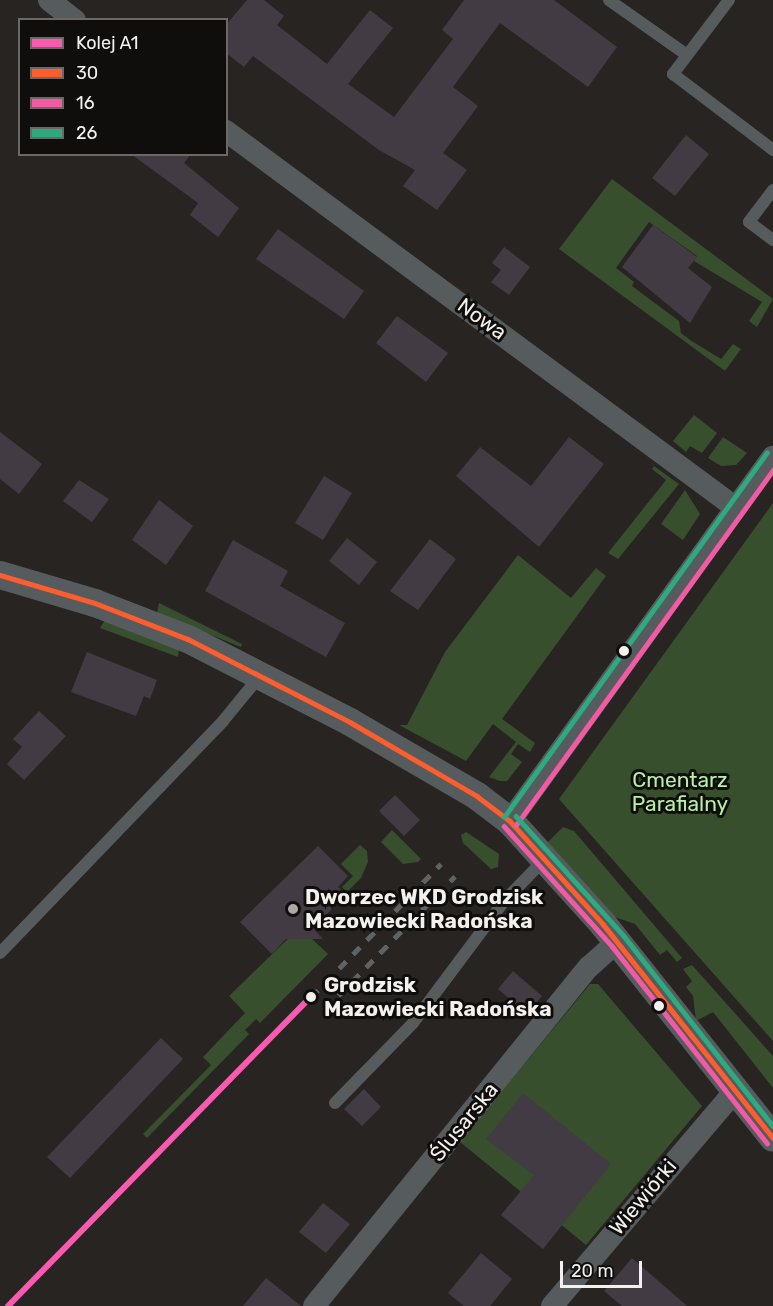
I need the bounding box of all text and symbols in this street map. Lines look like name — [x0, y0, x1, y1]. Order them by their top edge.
legend — [18, 18, 228, 156]
text: Kolej A1 — [76, 32, 139, 54]
text: 30 — [76, 62, 98, 84]
text: 16 — [76, 92, 95, 114]
text: 26 — [76, 122, 97, 144]
street label: Nowa — [453, 293, 511, 345]
unlabelled marker — [618, 645, 630, 657]
park label: Cmentarz Parafialny — [632, 767, 728, 817]
place label: Dworzec WKD Grodzisk Mazowiecki Radońska — [305, 884, 544, 934]
marker: Dworzec WKD Grodzisk Mazowiecki Radońska — [286, 902, 300, 916]
place label: Grodzisk Mazowiecki Radońska — [324, 972, 552, 1022]
marker: Grodzisk Mazowiecki Radońska — [302, 988, 320, 1006]
unlabelled marker — [653, 1000, 665, 1012]
street label: Ślusarska — [425, 1078, 503, 1166]
street label: Wiewiórki — [604, 1154, 682, 1240]
scale bar — [563, 1249, 646, 1287]
text: 20 m — [571, 1260, 613, 1282]

